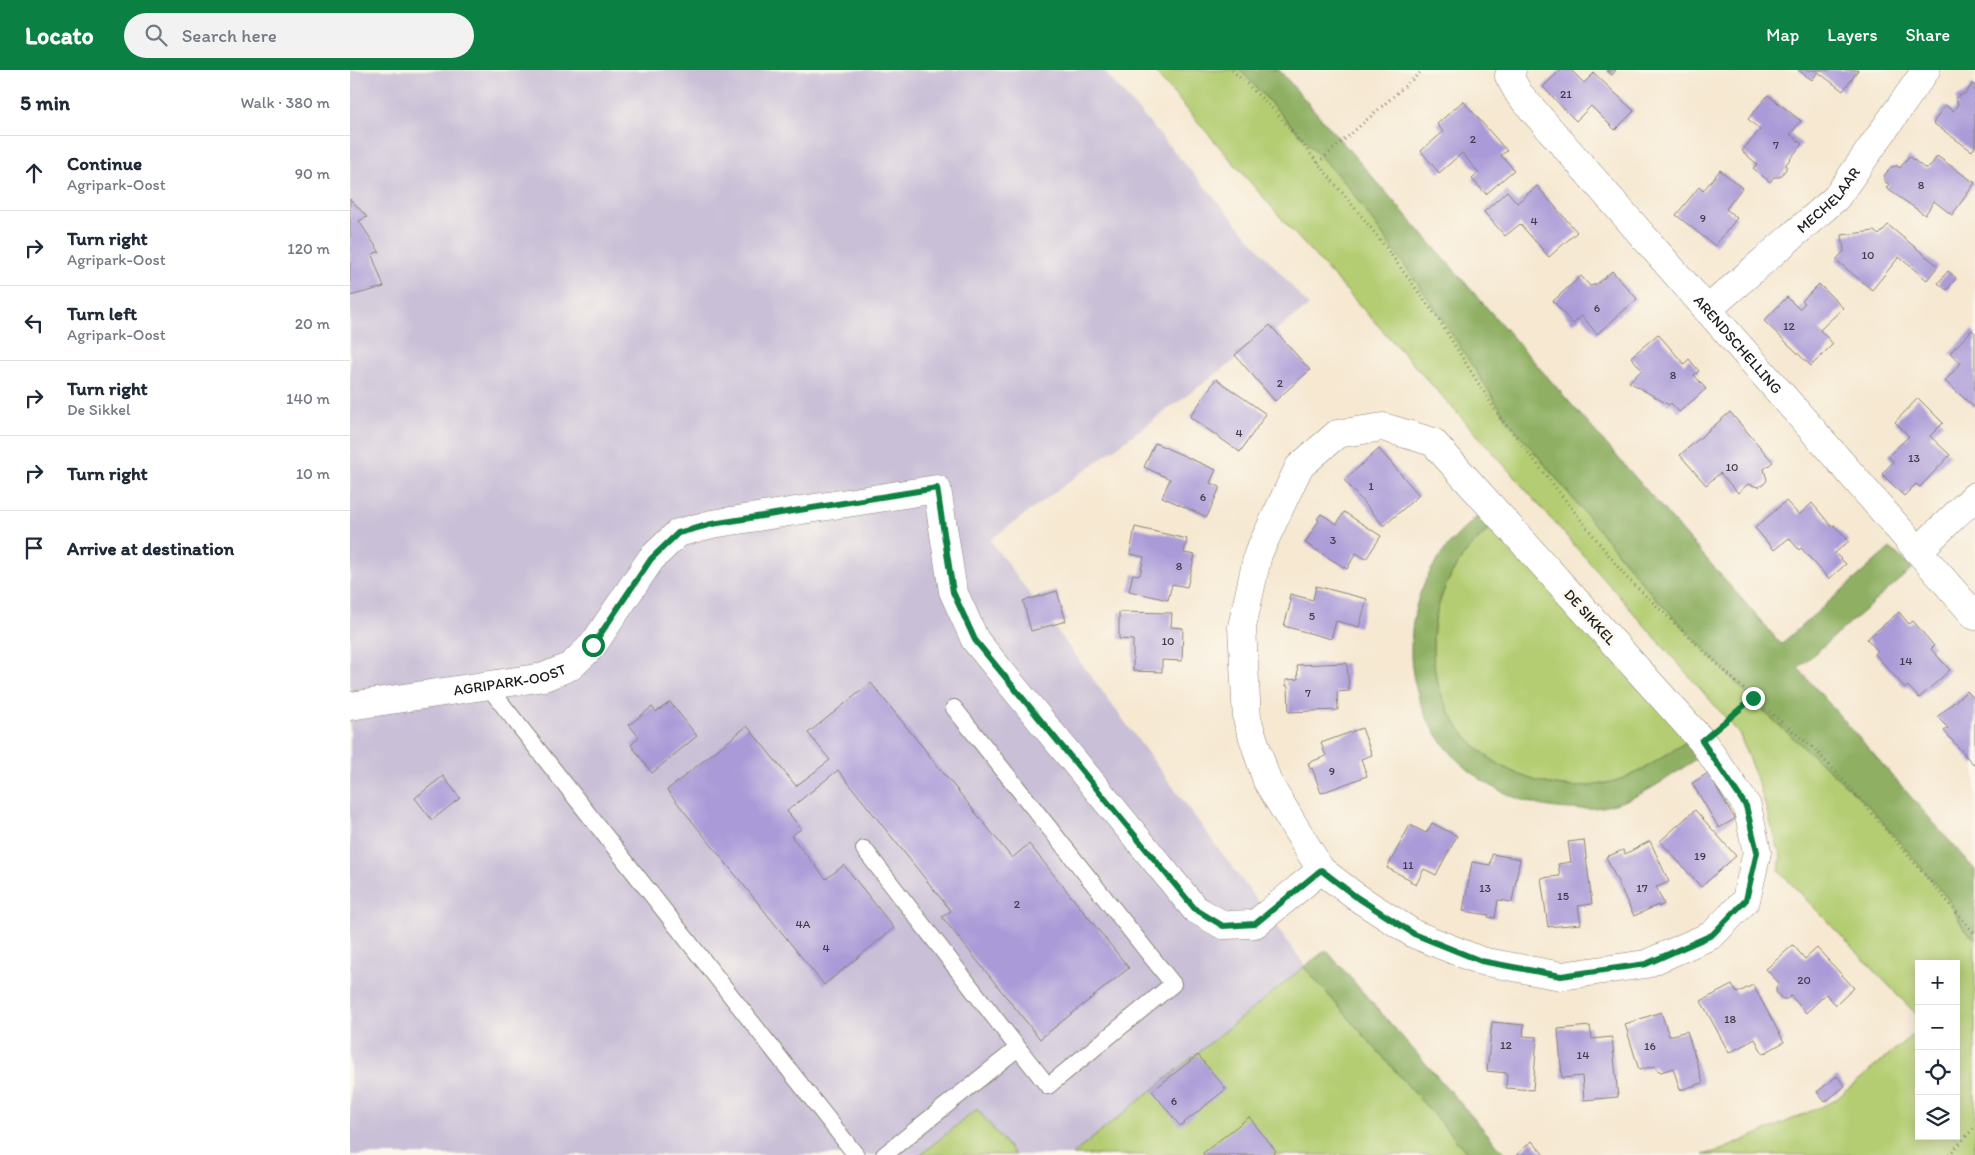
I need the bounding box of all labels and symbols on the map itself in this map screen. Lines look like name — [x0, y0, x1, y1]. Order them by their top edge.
house number: 21 — [1560, 87, 1572, 101]
house number: 2 — [1470, 132, 1477, 146]
house number: 7 — [1773, 138, 1779, 152]
street label: MECHELAAR — [1793, 163, 1864, 237]
house number: 8 — [1918, 178, 1925, 192]
house number: 9 — [1700, 211, 1706, 225]
house number: 4 — [1530, 214, 1538, 228]
house number: 10 — [1862, 248, 1874, 262]
street label: ARENDSCHELLING — [1690, 291, 1786, 398]
house number: 6 — [1594, 301, 1600, 315]
house number: 12 — [1783, 319, 1796, 333]
house number: 8 — [1670, 368, 1677, 382]
house number: 2 — [1277, 376, 1284, 390]
house number: 4 — [1235, 426, 1243, 440]
house number: 13 — [1908, 451, 1921, 465]
house number: 10 — [1726, 460, 1738, 474]
house number: 1 — [1368, 479, 1374, 493]
house number: 6 — [1200, 490, 1206, 504]
house number: 3 — [1330, 533, 1337, 547]
house number: 8 — [1176, 559, 1183, 573]
street label: DE SIKKEL — [1560, 585, 1620, 649]
house number: 5 — [1309, 609, 1315, 623]
route start — [582, 634, 605, 657]
house number: 10 — [1162, 634, 1174, 648]
house number: 14 — [1900, 654, 1912, 668]
street label: AGRIPARK-OOST — [452, 660, 569, 699]
house number: 7 — [1305, 686, 1311, 700]
route end — [1742, 687, 1765, 710]
house number: 9 — [1329, 764, 1335, 778]
house number: 19 — [1694, 849, 1706, 863]
house number: 11 — [1402, 858, 1414, 872]
house number: 13 — [1479, 881, 1492, 895]
house number: 17 — [1636, 881, 1648, 895]
house number: 15 — [1557, 889, 1569, 903]
house number: 2 — [1014, 897, 1021, 911]
house number: 4A — [796, 917, 811, 931]
house number: 4 — [822, 941, 830, 955]
house number: 20 — [1797, 973, 1811, 987]
house number: 18 — [1724, 1012, 1736, 1026]
house number: 12 — [1500, 1038, 1513, 1052]
house number: 16 — [1644, 1039, 1656, 1053]
house number: 14 — [1577, 1048, 1589, 1062]
house number: 6 — [1171, 1094, 1177, 1108]

